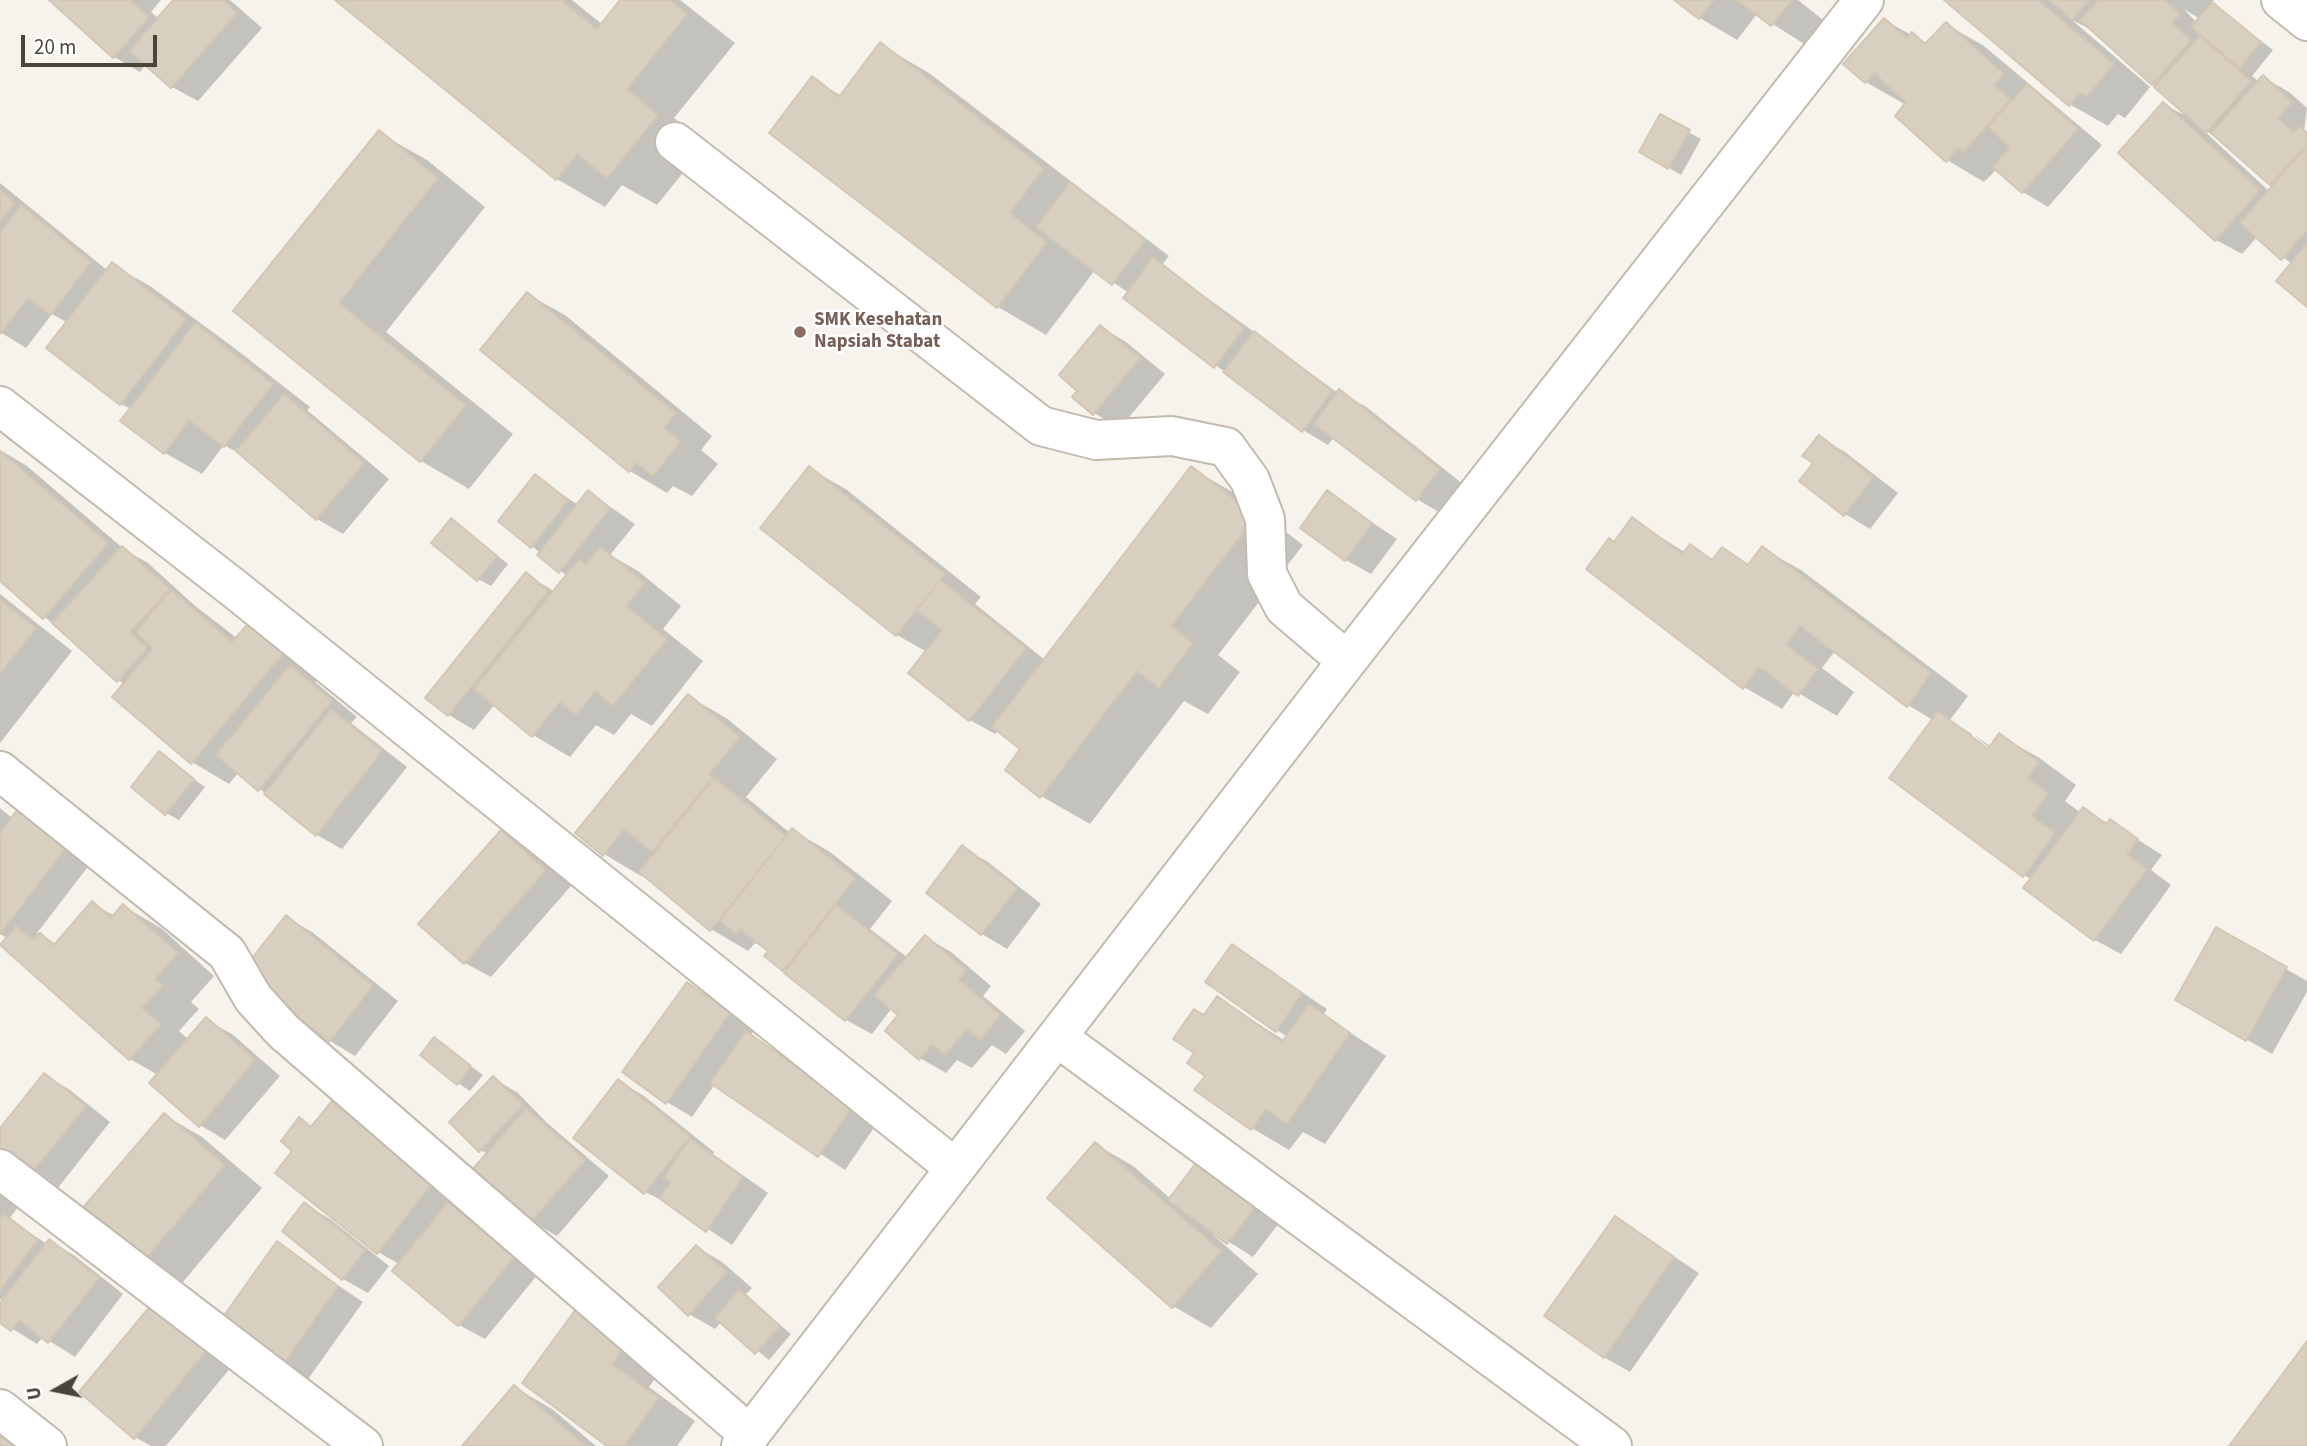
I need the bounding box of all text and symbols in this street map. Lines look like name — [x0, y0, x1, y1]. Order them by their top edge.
scale bar — [24, 21, 161, 65]
text: 20 m — [34, 32, 76, 62]
place label: SMK Kesehatan Napsiah Stabat — [814, 310, 942, 354]
marker: SMK Kesehatan Napsiah Stabat — [792, 324, 808, 340]
north arrow — [21, 1355, 91, 1425]
text: U — [20, 1385, 49, 1402]

